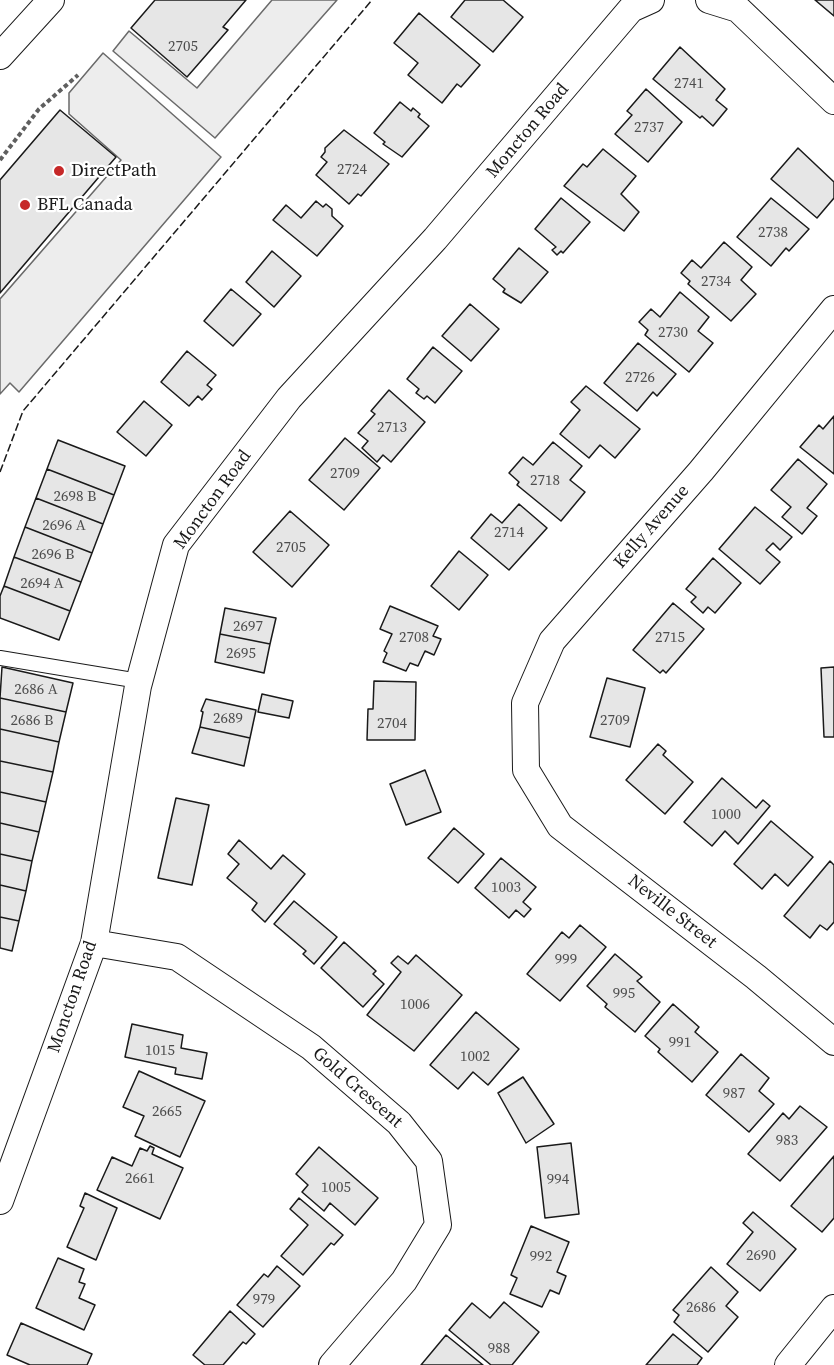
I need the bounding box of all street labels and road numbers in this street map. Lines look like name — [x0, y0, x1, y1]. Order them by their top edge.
street label: Moncton Road — [482, 79, 574, 183]
street label: Moncton Road — [170, 446, 256, 554]
street label: Kelly Avenue — [610, 481, 694, 573]
street label: Neville Street — [623, 871, 721, 953]
street label: Moncton Road — [44, 938, 102, 1056]
street label: Gold Crescent — [308, 1043, 406, 1133]

